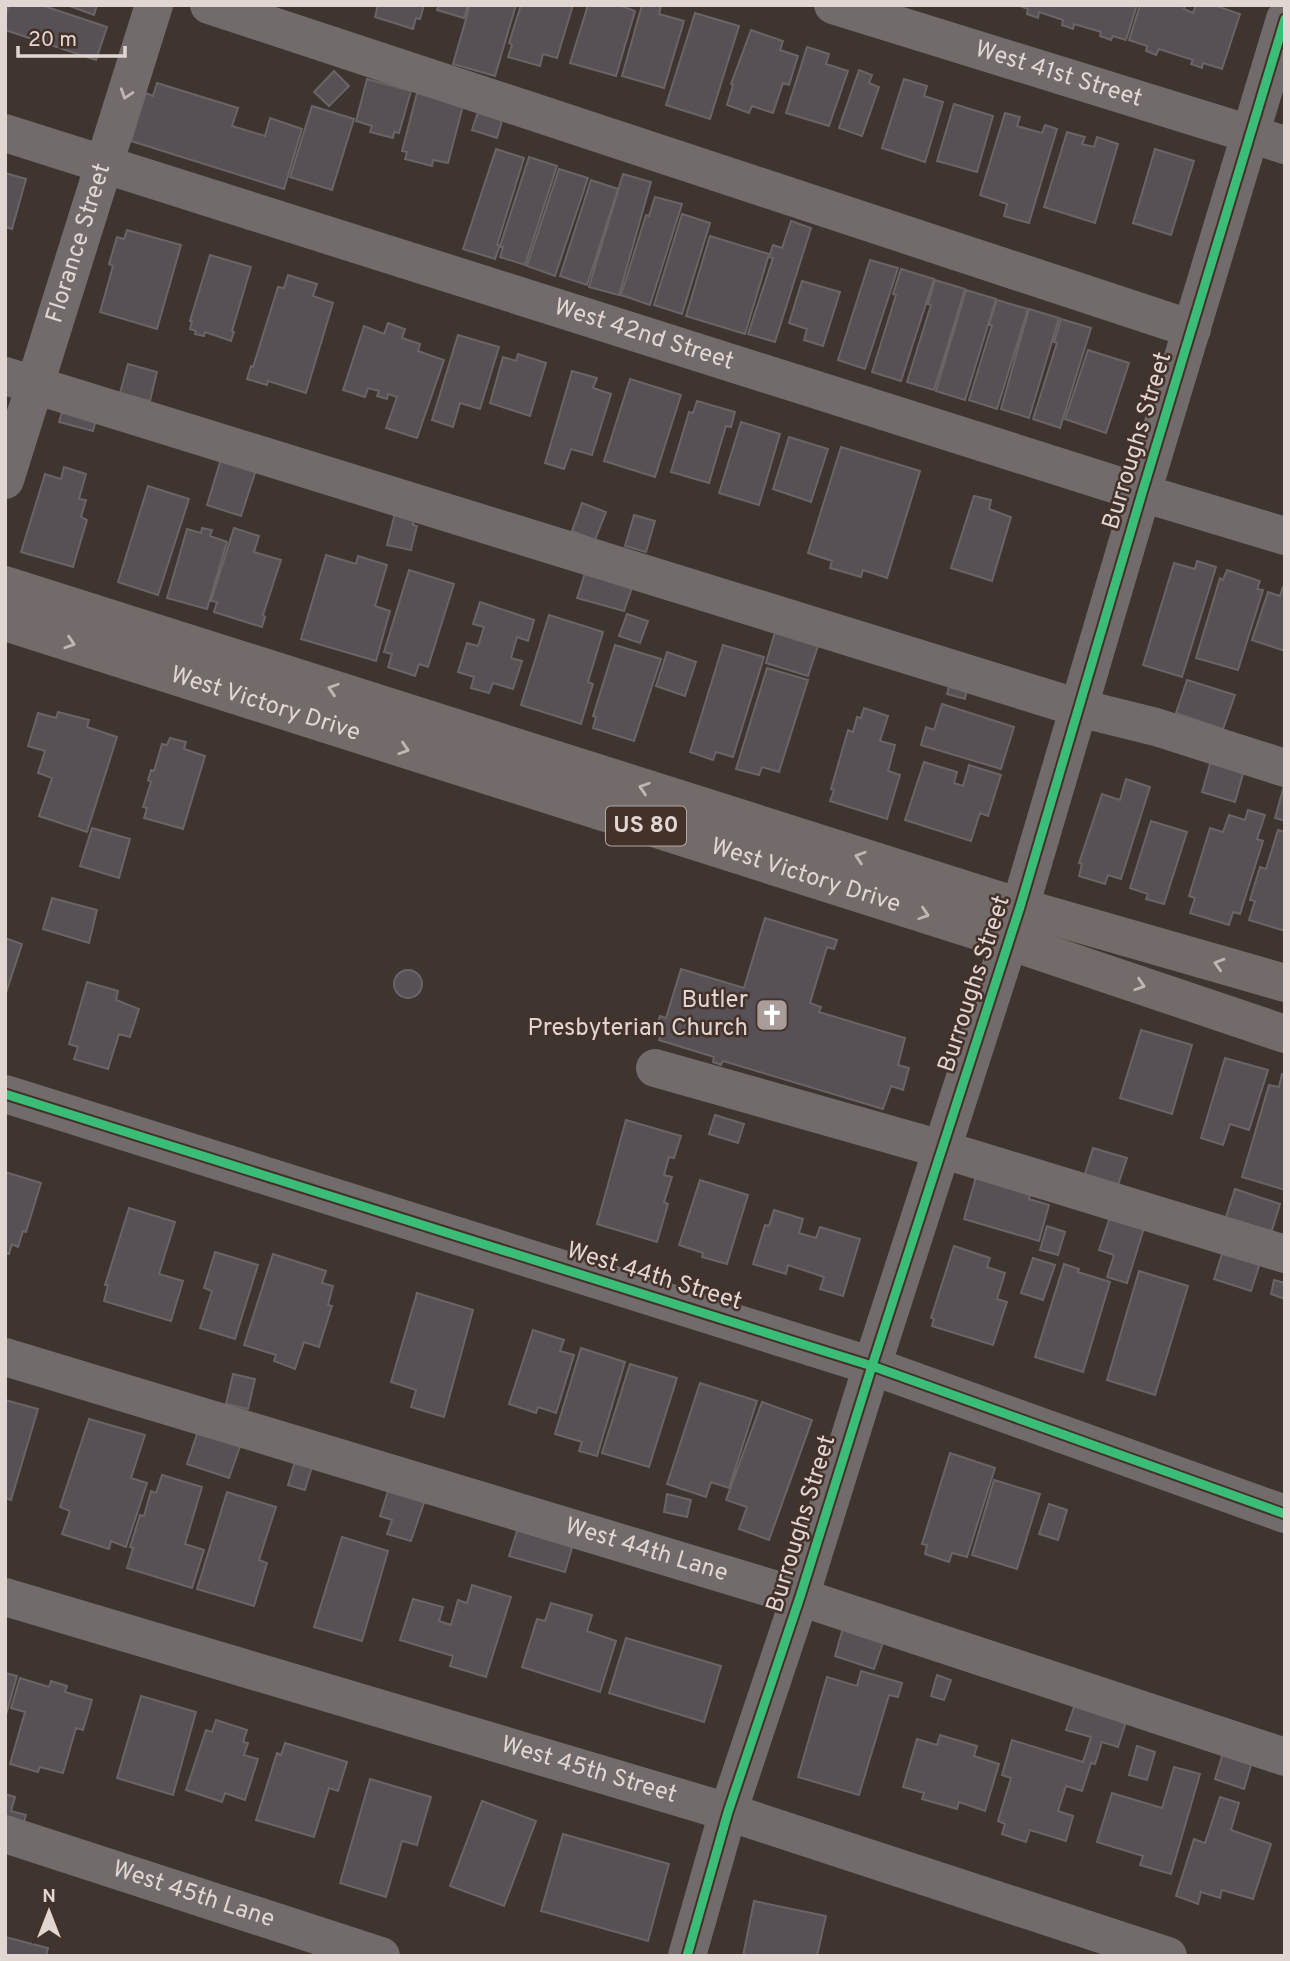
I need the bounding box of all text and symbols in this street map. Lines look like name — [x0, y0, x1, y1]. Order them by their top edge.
scale bar — [18, 14, 124, 58]
text: 20 m — [28, 27, 77, 54]
street label: West 41st Street — [971, 35, 1146, 115]
one-way arrow — [119, 87, 134, 99]
street label: Florance Street — [40, 160, 118, 327]
street label: West 42nd Street — [550, 293, 737, 378]
street label: Burroughs Street — [1097, 349, 1179, 533]
one-way arrow — [64, 635, 76, 649]
street label: West Victory Drive — [166, 660, 364, 749]
one-way arrow — [328, 683, 340, 697]
one-way arrow — [397, 741, 409, 755]
one-way arrow — [638, 781, 650, 796]
road number: US 80 — [606, 806, 686, 846]
street label: West Victory Drive — [707, 832, 904, 921]
one-way arrow — [855, 850, 867, 865]
street label: Burroughs Street — [932, 892, 1018, 1076]
one-way arrow — [918, 906, 930, 921]
one-way arrow — [1213, 958, 1225, 972]
one-way arrow — [1134, 977, 1146, 991]
place label: Butler Presbyterian Church — [528, 986, 748, 1044]
church icon: Butler Presbyterian Church — [753, 996, 791, 1034]
street label: West 44th Street — [563, 1236, 745, 1318]
street label: Burroughs Street — [761, 1432, 843, 1616]
street label: West 44th Lane — [561, 1512, 732, 1589]
street label: West 45th Street — [497, 1730, 680, 1811]
street label: West 45th Lane — [108, 1855, 278, 1935]
north arrow — [14, 1877, 84, 1947]
text: N — [42, 1885, 56, 1909]

